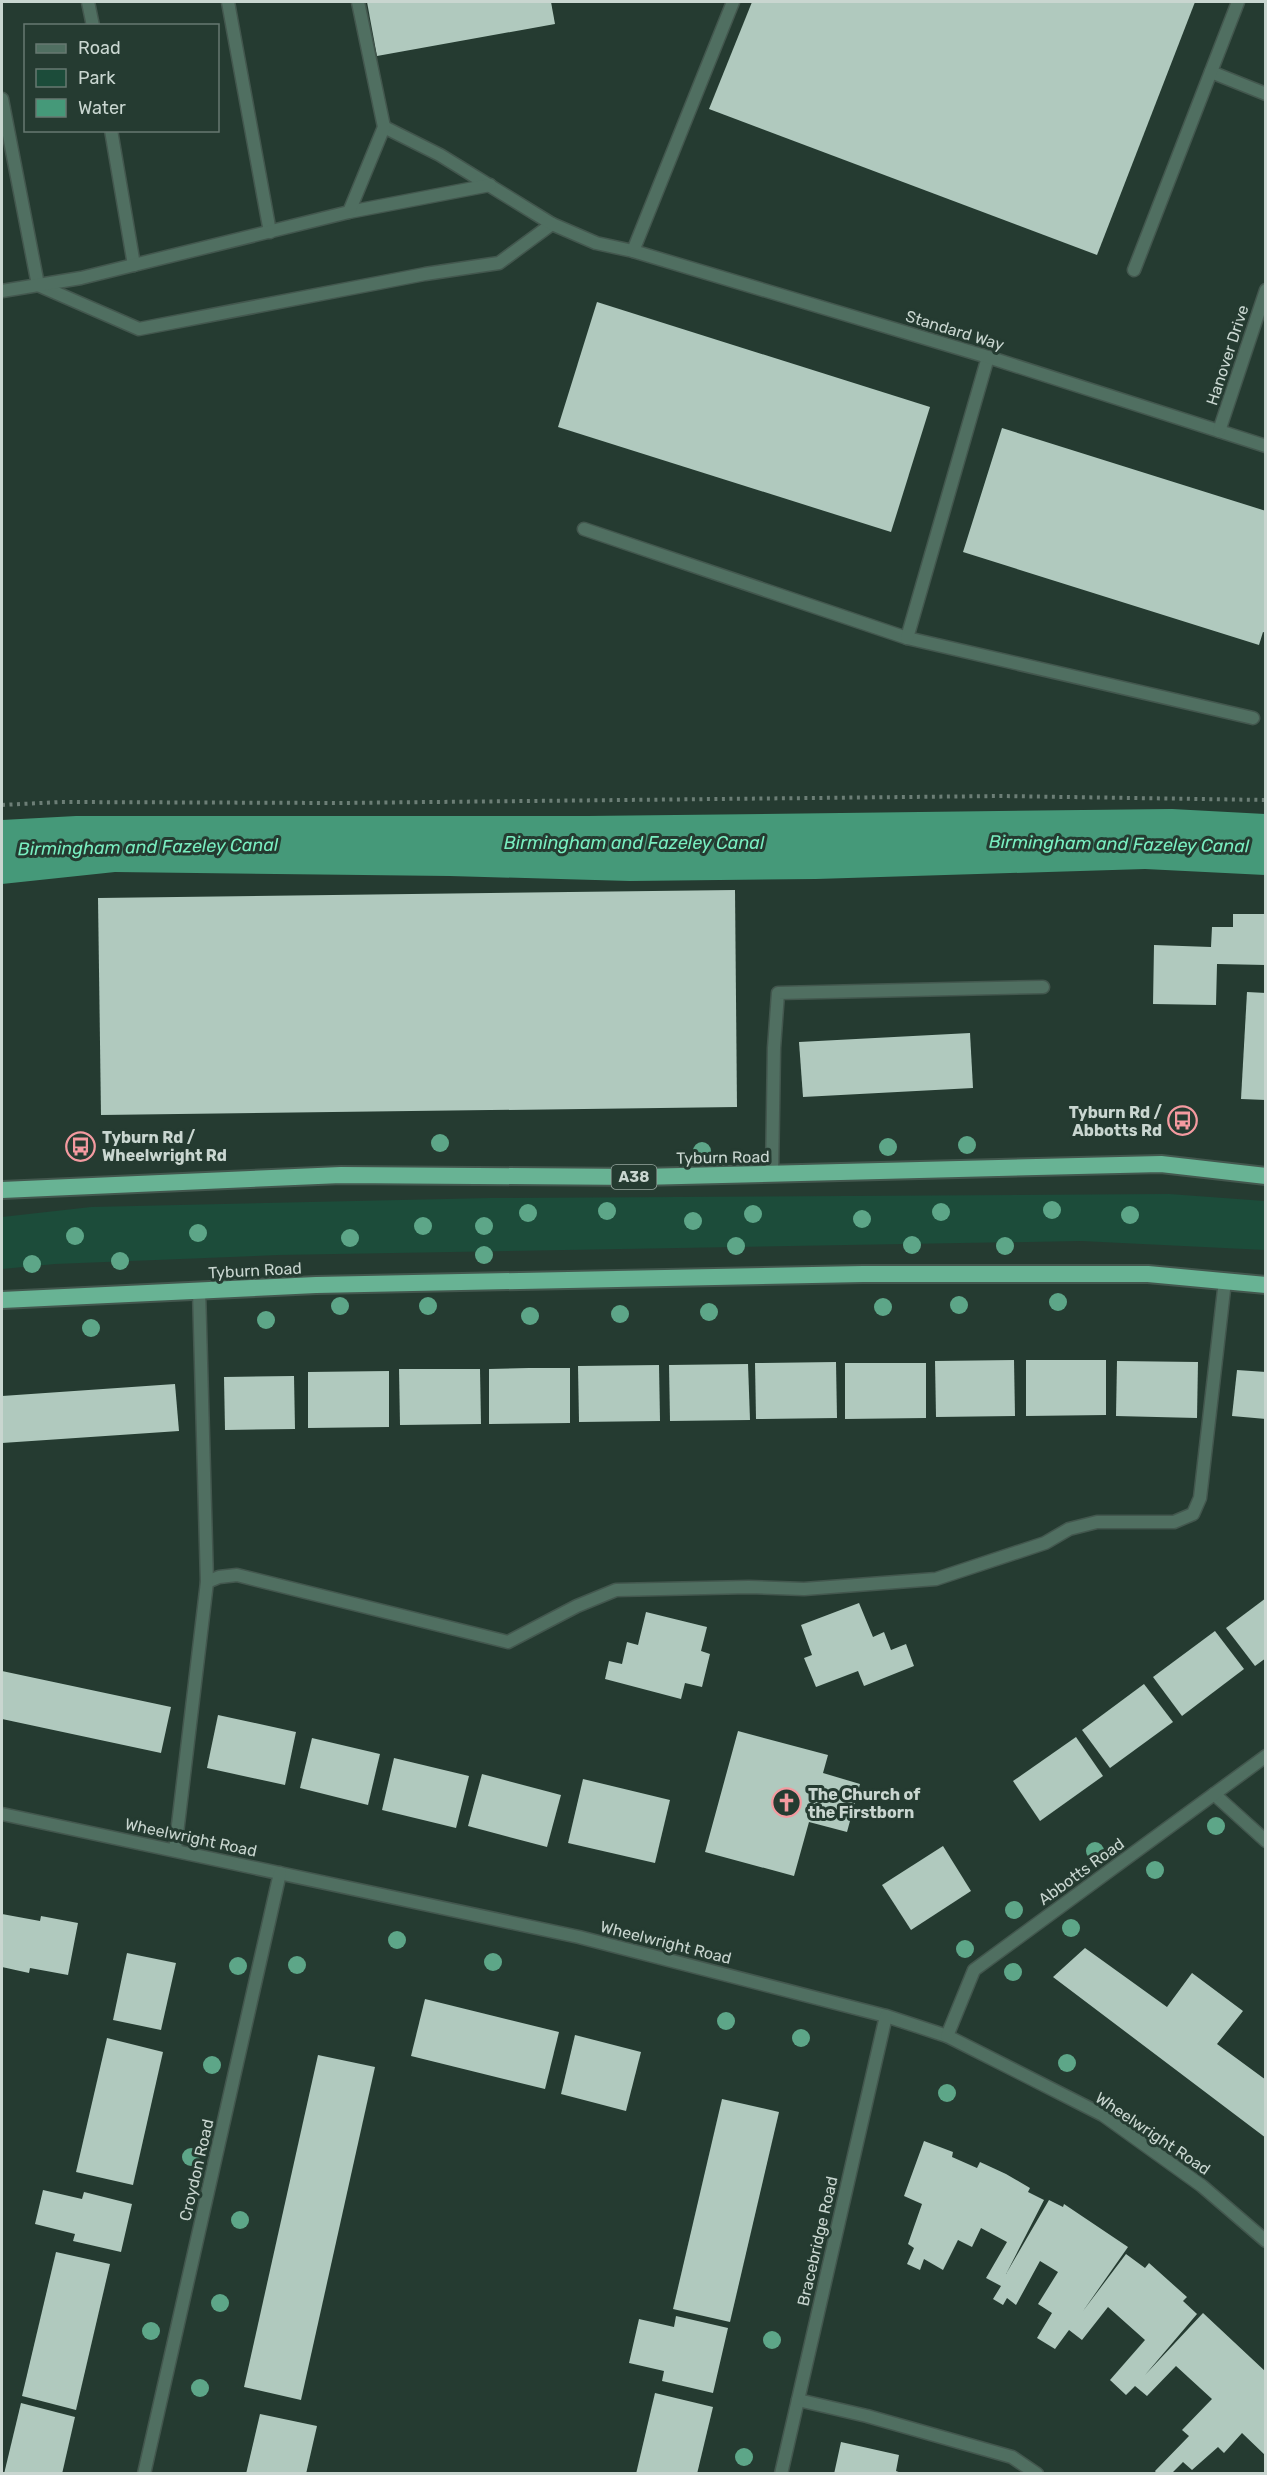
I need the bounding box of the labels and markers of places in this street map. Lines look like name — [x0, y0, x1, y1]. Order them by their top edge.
place label: Tyburn Rd / Abbotts Rd — [1069, 1103, 1162, 1140]
bus stop icon: Tyburn Rd / Abbotts Rd — [1167, 1105, 1199, 1137]
place label: Tyburn Rd / Wheelwright Rd — [102, 1128, 227, 1165]
bus stop icon: Tyburn Rd / Wheelwright Rd — [65, 1130, 97, 1162]
place label: The Church of the Firstborn — [808, 1785, 921, 1822]
church icon: The Church of the Firstborn — [771, 1787, 803, 1819]

